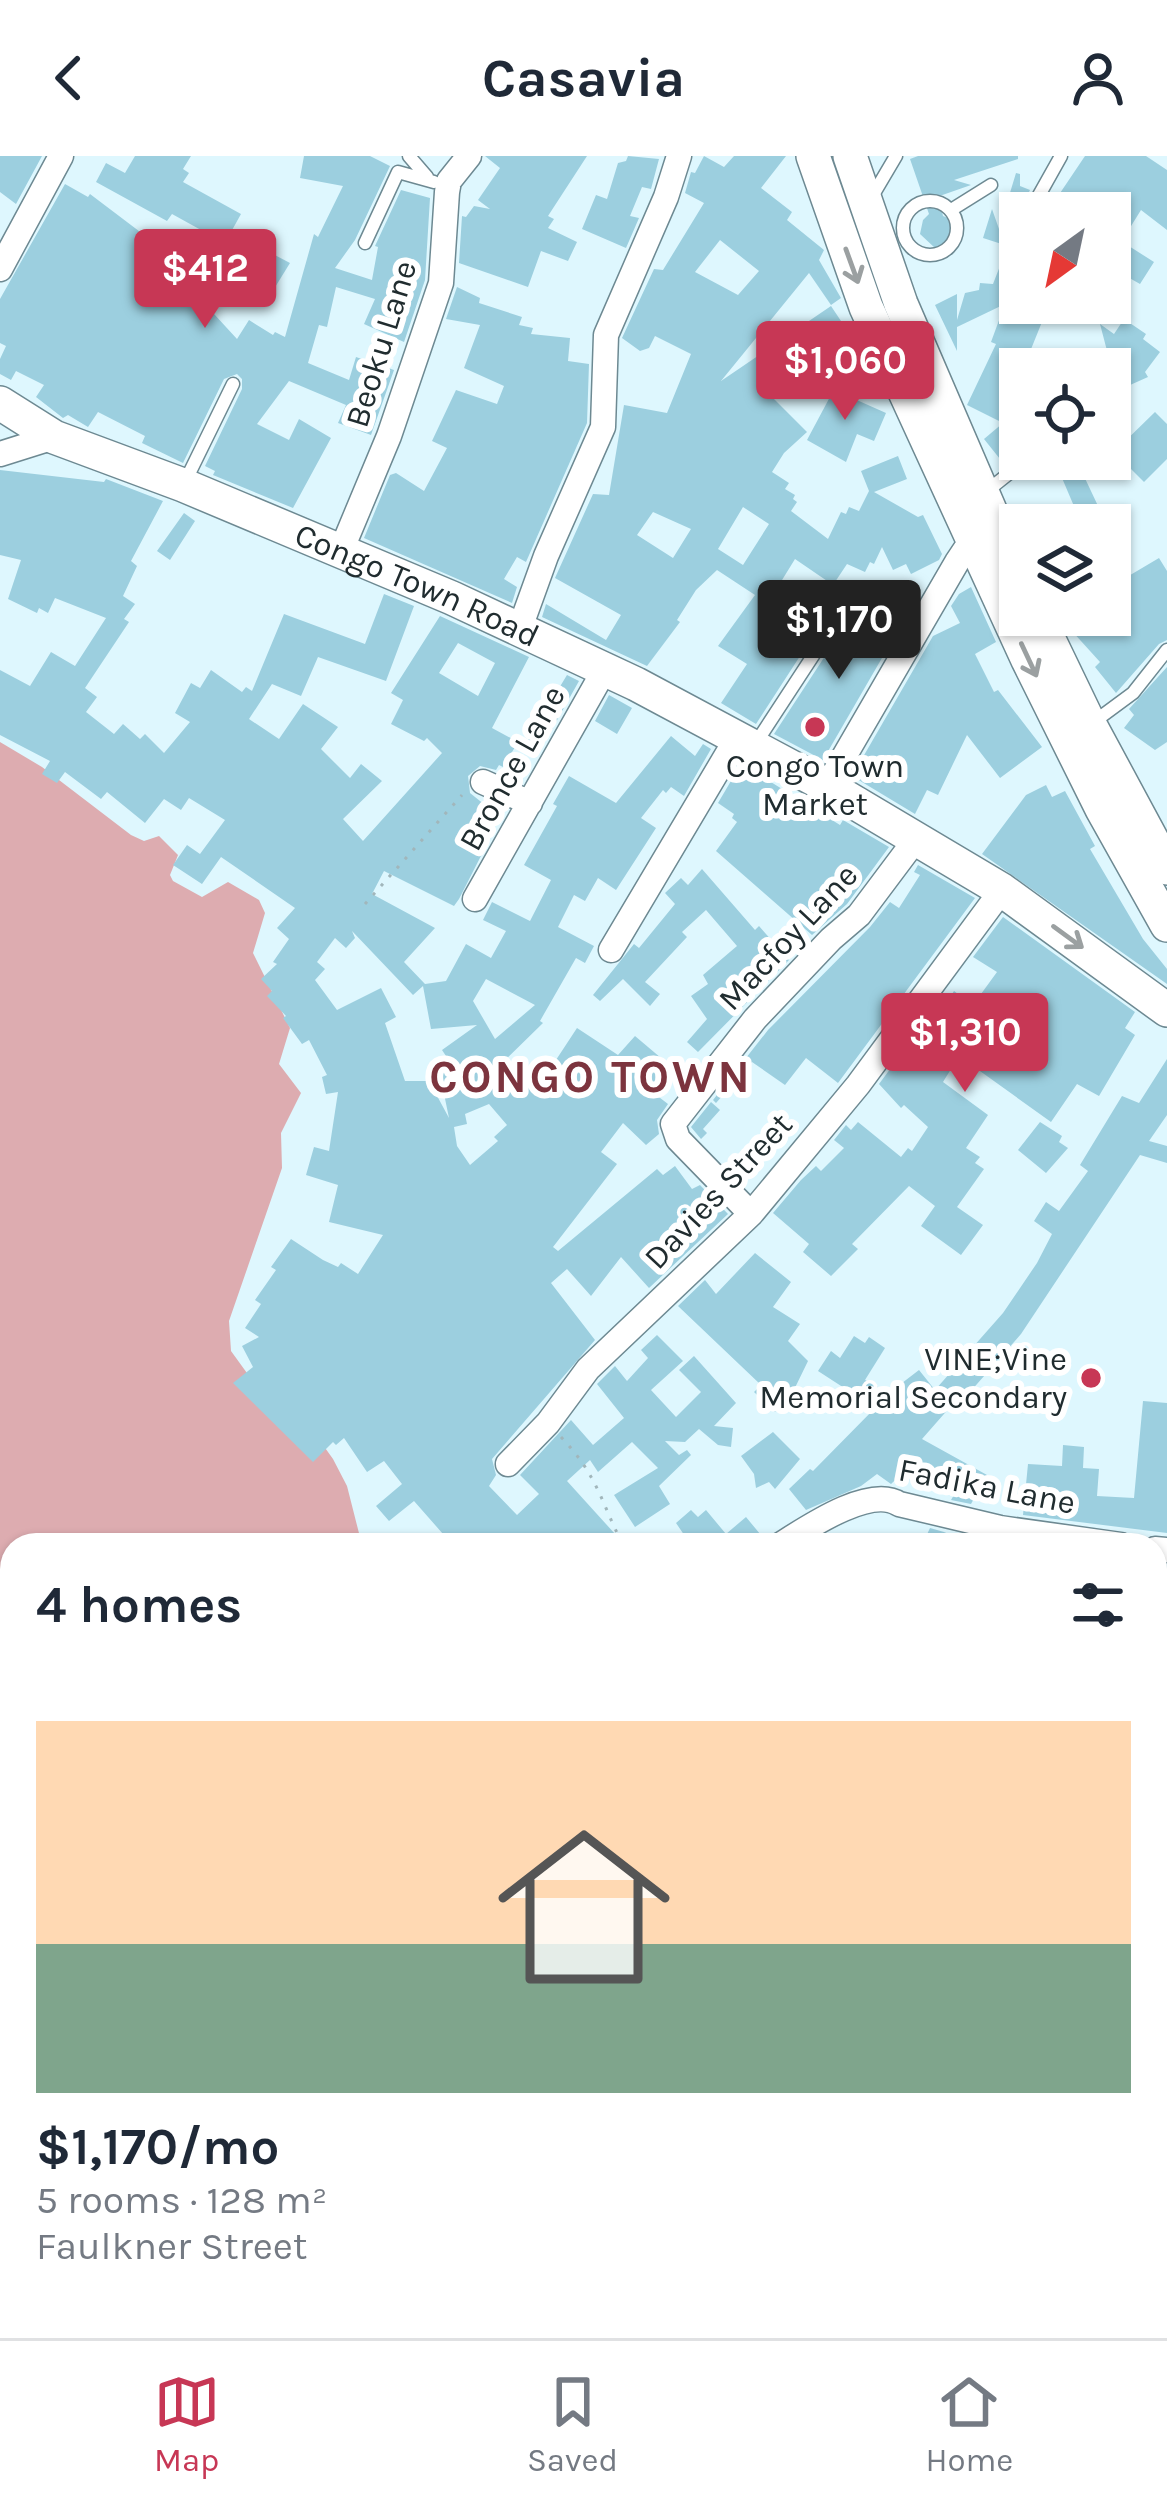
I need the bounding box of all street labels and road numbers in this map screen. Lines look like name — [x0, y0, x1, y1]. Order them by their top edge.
street label: Beoku Lane — [338, 256, 424, 432]
street label: Congo Town Road — [289, 515, 545, 655]
street label: Bronce Lane — [451, 679, 573, 857]
street label: Macfoy Lane — [711, 856, 865, 1018]
street label: Davies Street — [636, 1105, 800, 1277]
street label: Fadika Lane — [895, 1450, 1079, 1522]

